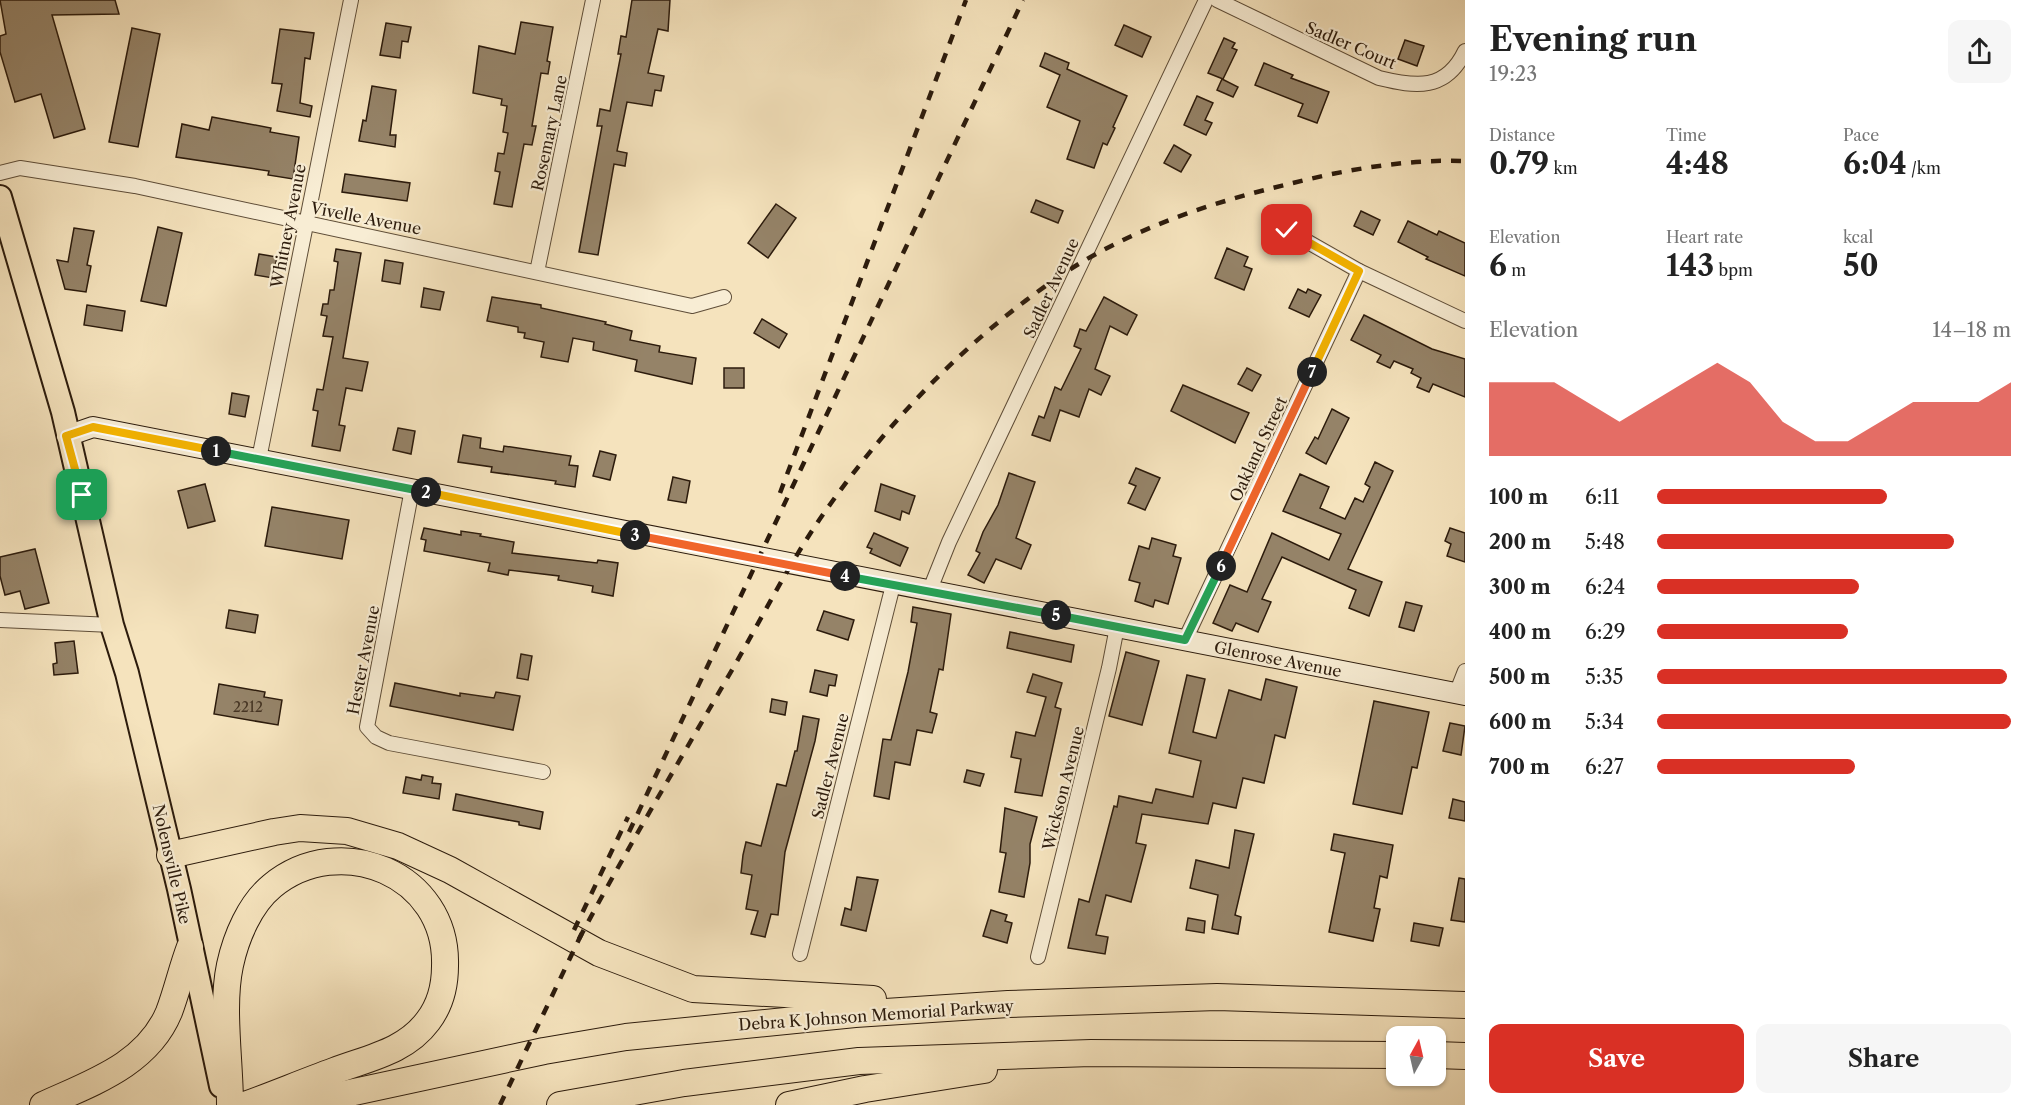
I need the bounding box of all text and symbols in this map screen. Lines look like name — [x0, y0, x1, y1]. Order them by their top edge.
street label: Sadler Court — [1303, 17, 1400, 73]
text: Evening run — [1489, 19, 1697, 60]
button: share — [1948, 20, 2011, 83]
text: 19:23 — [1489, 62, 1537, 86]
street label: Rosemary Lane — [527, 73, 571, 193]
text: Distance — [1489, 125, 1555, 145]
text: Time — [1666, 125, 1706, 145]
text: Pace — [1843, 125, 1879, 145]
text: 0.79 — [1489, 145, 1549, 182]
text: 4:48 — [1666, 145, 1729, 182]
text: 6:04 — [1843, 145, 1907, 182]
text: km — [1549, 158, 1578, 178]
text: /km — [1907, 158, 1941, 178]
street label: Whitney Avenue — [266, 162, 310, 291]
street label: Vivelle Avenue — [308, 197, 423, 239]
pin — [1261, 204, 1312, 255]
icon: check — [1270, 213, 1303, 246]
text: Elevation — [1489, 227, 1560, 247]
text: Heart rate — [1666, 227, 1743, 247]
text: kcal — [1843, 227, 1873, 247]
street label: Sadler Avenue — [1019, 235, 1083, 341]
text: 6 — [1489, 247, 1507, 284]
text: 143 — [1666, 247, 1714, 284]
text: 50 — [1843, 247, 1879, 284]
text: m — [1507, 260, 1526, 280]
text: bpm — [1714, 260, 1753, 280]
text: Elevation — [1489, 318, 1578, 342]
text: 14–18 m — [1932, 318, 2011, 342]
pin: 7 — [1297, 357, 1327, 387]
text: 7 — [1308, 362, 1316, 382]
street label: Oakland Street — [1225, 393, 1291, 505]
pin: 1 — [201, 436, 231, 466]
text: 1 — [212, 441, 220, 461]
pin — [56, 469, 107, 520]
pin: 2 — [411, 477, 441, 507]
icon: arrive — [65, 478, 98, 511]
text: 2 — [421, 482, 431, 502]
text: 100 m — [1489, 485, 1548, 509]
text: 6:11 — [1585, 485, 1619, 509]
pin: 3 — [620, 520, 650, 550]
text: 3 — [630, 525, 640, 545]
text: 200 m — [1489, 530, 1551, 554]
text: 5:48 — [1585, 530, 1625, 554]
pin: 6 — [1206, 551, 1236, 581]
text: 6 — [1216, 556, 1226, 576]
pin: 4 — [830, 561, 860, 591]
text: 4 — [840, 566, 850, 586]
text: 300 m — [1489, 575, 1551, 599]
text: 6:24 — [1585, 575, 1625, 599]
pin: 5 — [1041, 600, 1071, 630]
street label: Hester Avenue — [343, 604, 383, 716]
text: 5 — [1052, 605, 1060, 625]
text: 400 m — [1489, 620, 1551, 644]
text: 6:29 — [1585, 620, 1626, 644]
street label: Glenrose Avenue — [1213, 637, 1343, 681]
text: 500 m — [1489, 665, 1550, 689]
text: 5:35 — [1585, 665, 1623, 689]
house number: 2212 — [233, 698, 263, 716]
text: 600 m — [1489, 710, 1551, 734]
text: 5:34 — [1585, 710, 1624, 734]
street label: Sadler Avenue — [807, 711, 853, 821]
street label: Wickson Avenue — [1038, 724, 1088, 853]
text: 700 m — [1489, 755, 1550, 779]
text: 6:27 — [1585, 755, 1624, 779]
street label: Nolensville Pike — [148, 802, 196, 926]
street label: Debra K Johnson Memorial Parkway — [738, 995, 1015, 1035]
button: Save — [1489, 1024, 1744, 1093]
button: Share — [1756, 1024, 2011, 1093]
north arrow — [1386, 1026, 1446, 1086]
map controls — [1386, 1026, 1446, 1086]

